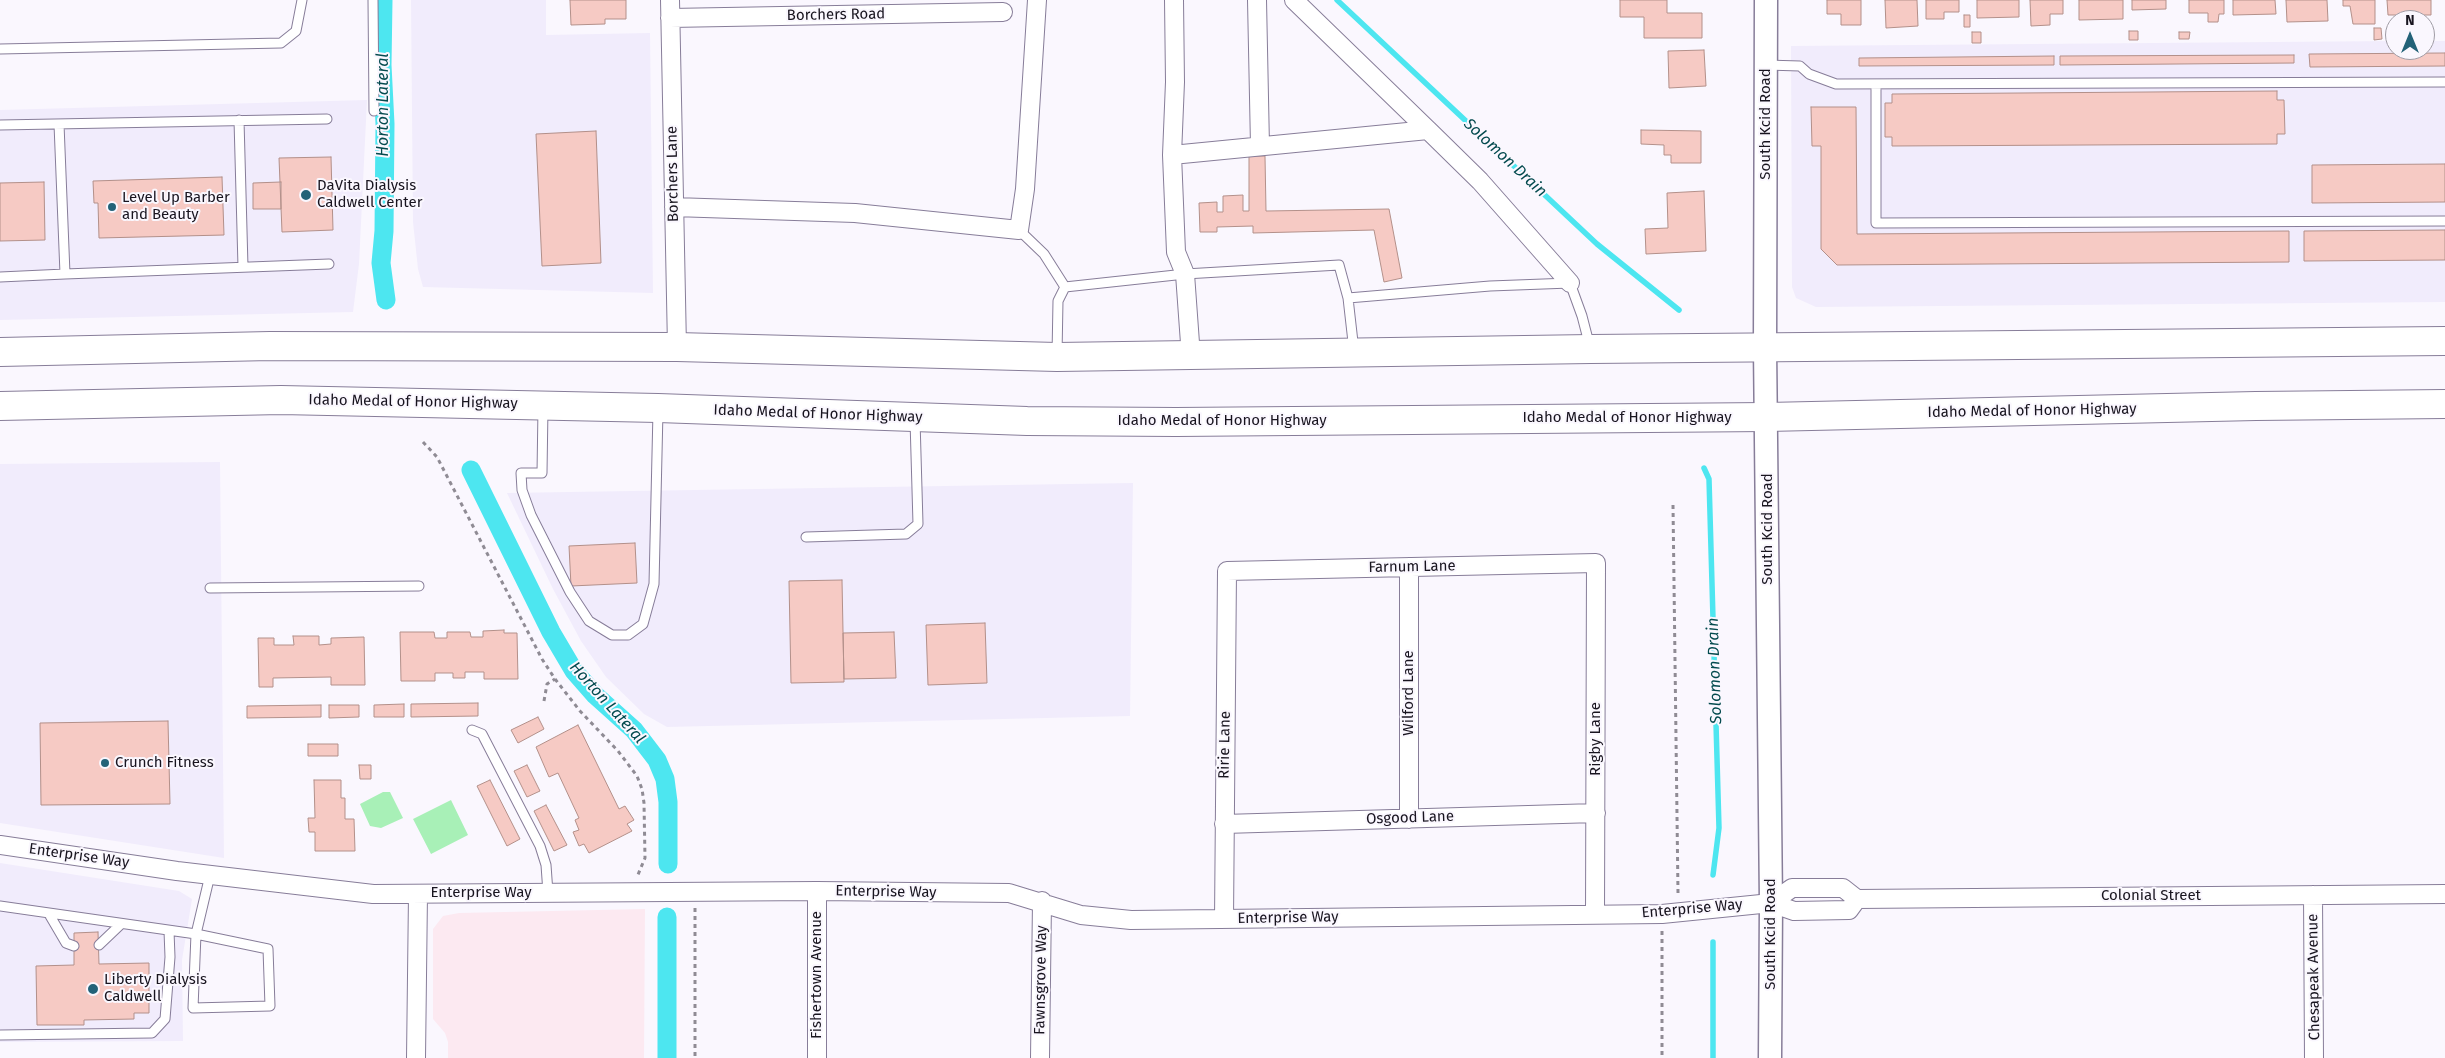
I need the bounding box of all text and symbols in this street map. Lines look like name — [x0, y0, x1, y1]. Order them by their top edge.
street label: Borchers Road — [787, 5, 885, 25]
north arrow — [2385, 10, 2435, 60]
text: N — [2405, 12, 2415, 29]
water label: Horton Lateral — [374, 53, 394, 157]
street label: South Kcid Road — [1757, 68, 1775, 180]
water label: Solomon Drain — [1459, 115, 1551, 201]
street label: Borchers Lane — [663, 126, 683, 222]
place label: DaVita Dialysis Caldwell Center — [317, 177, 422, 212]
marker: DaVita Dialysis Caldwell Center — [299, 188, 313, 202]
place label: Level Up Barber and Beauty — [122, 189, 230, 224]
marker: Level Up Barber and Beauty — [106, 201, 118, 213]
street label: Idaho Medal of Honor Highway — [308, 391, 518, 413]
street label: Idaho Medal of Honor Highway — [1927, 400, 2137, 422]
street label: Idaho Medal of Honor Highway — [713, 401, 923, 427]
street label: Idaho Medal of Honor Highway — [1522, 409, 1732, 427]
street label: Idaho Medal of Honor Highway — [1117, 412, 1327, 430]
street label: South Kcid Road — [1759, 473, 1777, 585]
street label: Farnum Lane — [1368, 557, 1456, 577]
water label: Solomon Drain — [1704, 617, 1726, 725]
street label: Wilford Lane — [1400, 650, 1418, 736]
water label: Horton Lateral — [565, 658, 649, 748]
street label: Rigby Lane — [1587, 702, 1605, 776]
street label: Ririe Lane — [1215, 711, 1235, 779]
place label: Crunch Fitness — [115, 754, 214, 772]
marker: Crunch Fitness — [99, 757, 111, 769]
street label: Osgood Lane — [1366, 807, 1454, 829]
street label: Enterprise Way — [28, 840, 130, 872]
street label: South Kcid Road — [1762, 878, 1780, 990]
street label: Enterprise Way — [835, 882, 937, 902]
street label: Enterprise Way — [430, 884, 532, 902]
street label: Colonial Street — [2101, 887, 2201, 905]
street label: Enterprise Way — [1641, 896, 1743, 922]
street label: Enterprise Way — [1237, 908, 1339, 928]
street label: Fishertown Avenue — [808, 911, 826, 1039]
street label: Chesapeak Avenue — [2304, 913, 2324, 1041]
street label: Fawnsgrove Way — [1031, 925, 1051, 1035]
place label: Liberty Dialysis Caldwell — [104, 971, 207, 1006]
marker: Liberty Dialysis Caldwell — [86, 982, 100, 996]

